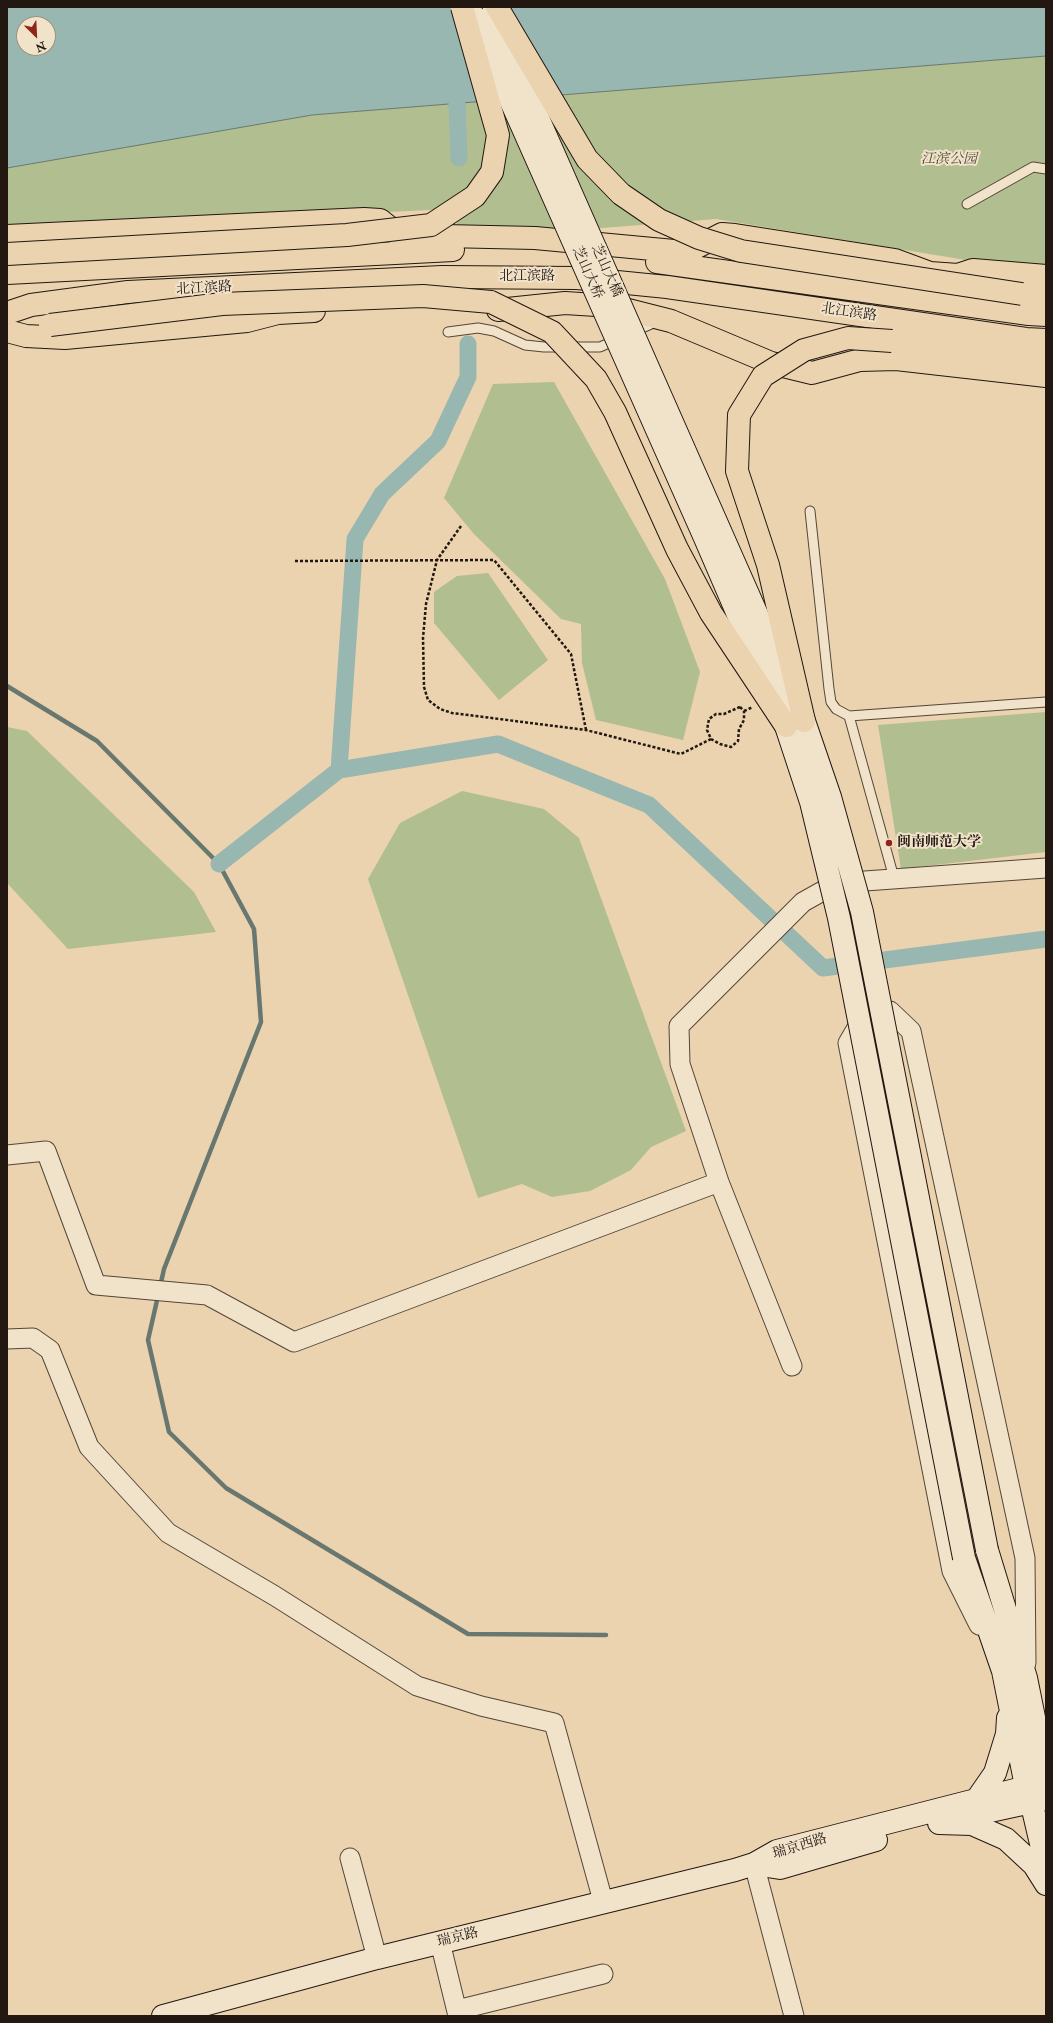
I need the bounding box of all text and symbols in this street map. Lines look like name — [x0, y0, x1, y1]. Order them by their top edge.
north arrow — [16, 16, 56, 56]
text: N — [34, 39, 48, 54]
park label: 江滨公园 — [921, 152, 977, 168]
street label: 芝山大橋 — [587, 242, 625, 300]
street label: 芝山大桥 — [568, 244, 606, 302]
street label: 北江滨路 — [499, 269, 555, 285]
street label: 北江滨路 — [176, 279, 232, 299]
street label: 北江滨路 — [820, 301, 878, 325]
place label: 闽南师范大学 — [897, 835, 981, 851]
marker: 闽南师范大学 — [884, 838, 894, 848]
street label: 瑞京西路 — [771, 1831, 829, 1863]
street label: 瑞京路 — [436, 1925, 480, 1951]

